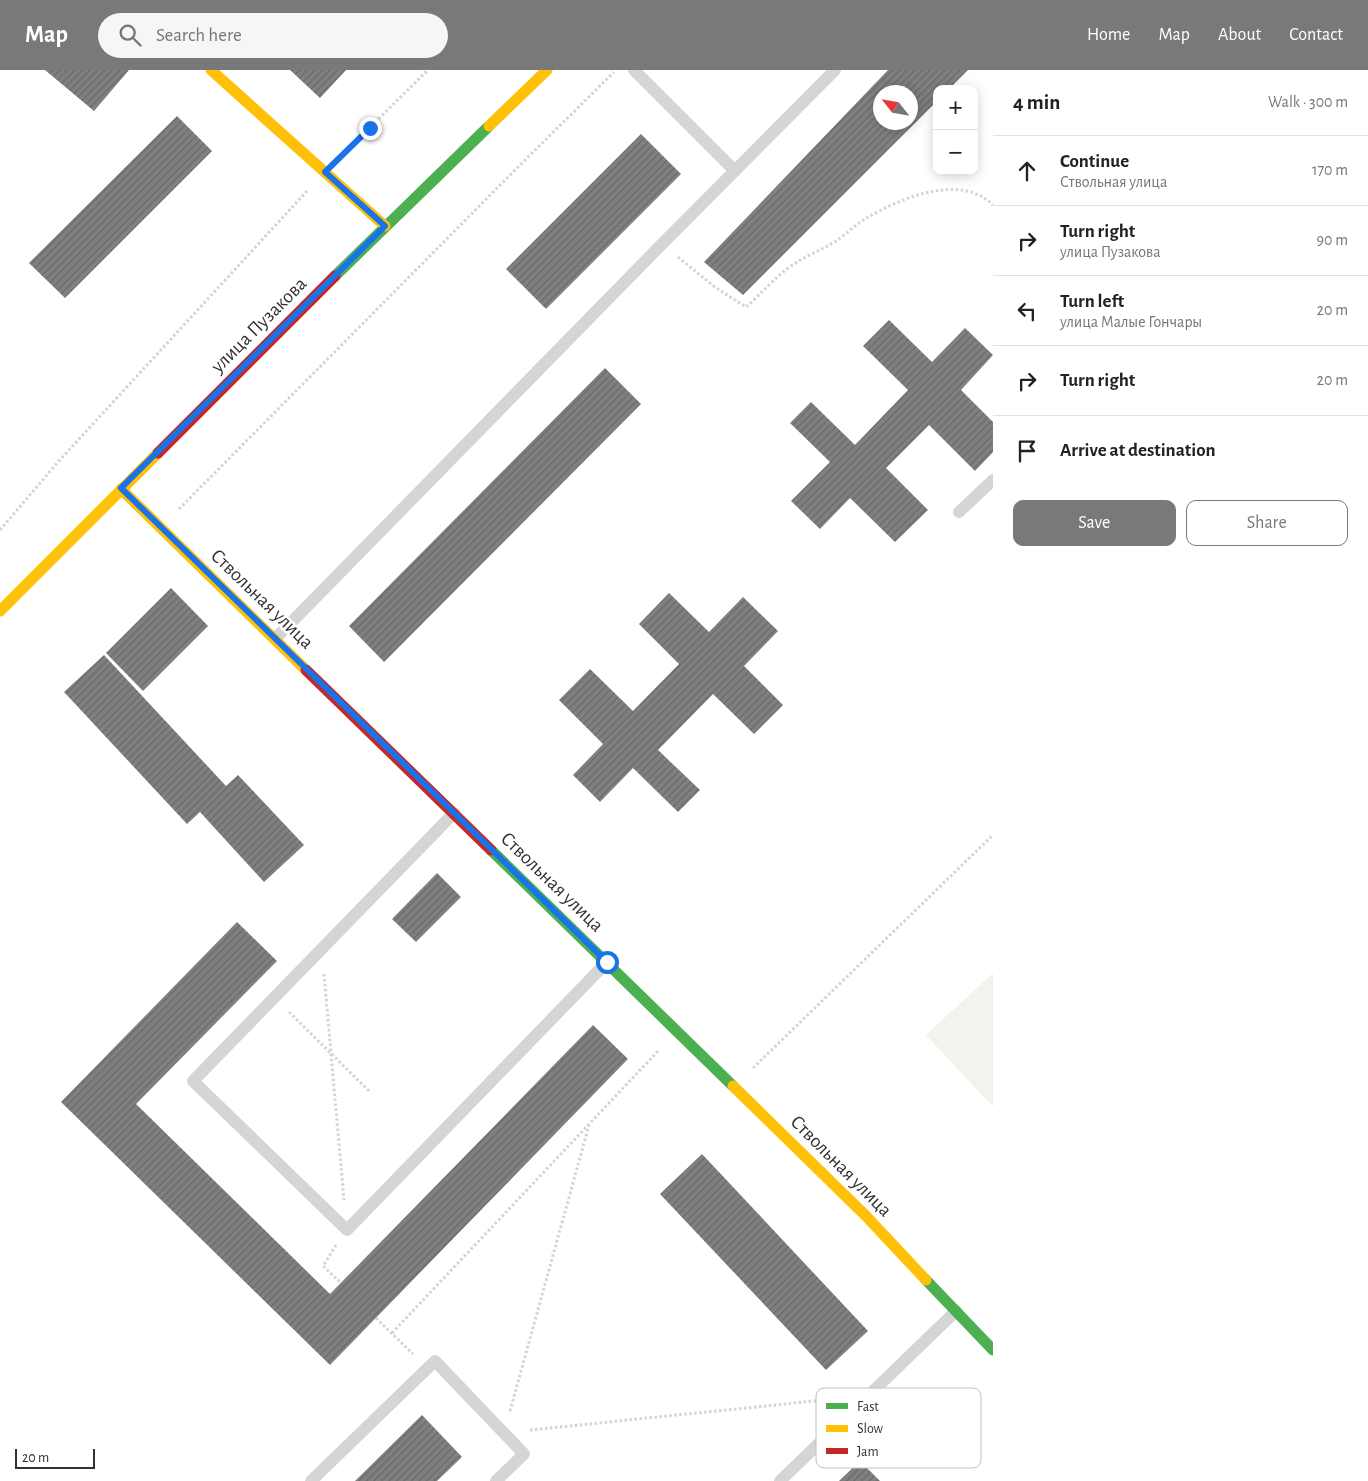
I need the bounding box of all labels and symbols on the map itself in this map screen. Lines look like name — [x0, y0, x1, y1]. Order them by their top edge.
north arrow — [873, 85, 918, 130]
route end — [359, 117, 382, 140]
street label: улица Пузакова — [207, 273, 311, 377]
street label: Ствольная улица — [207, 545, 317, 653]
street label: Ствольная улица — [497, 828, 607, 936]
route start — [596, 951, 619, 974]
street label: Ствольная улица — [787, 1112, 895, 1220]
legend — [816, 1388, 981, 1468]
text: Fast — [857, 1400, 879, 1414]
text: Slow — [857, 1422, 884, 1436]
text: Jam — [857, 1445, 879, 1459]
scale bar — [15, 1446, 95, 1469]

